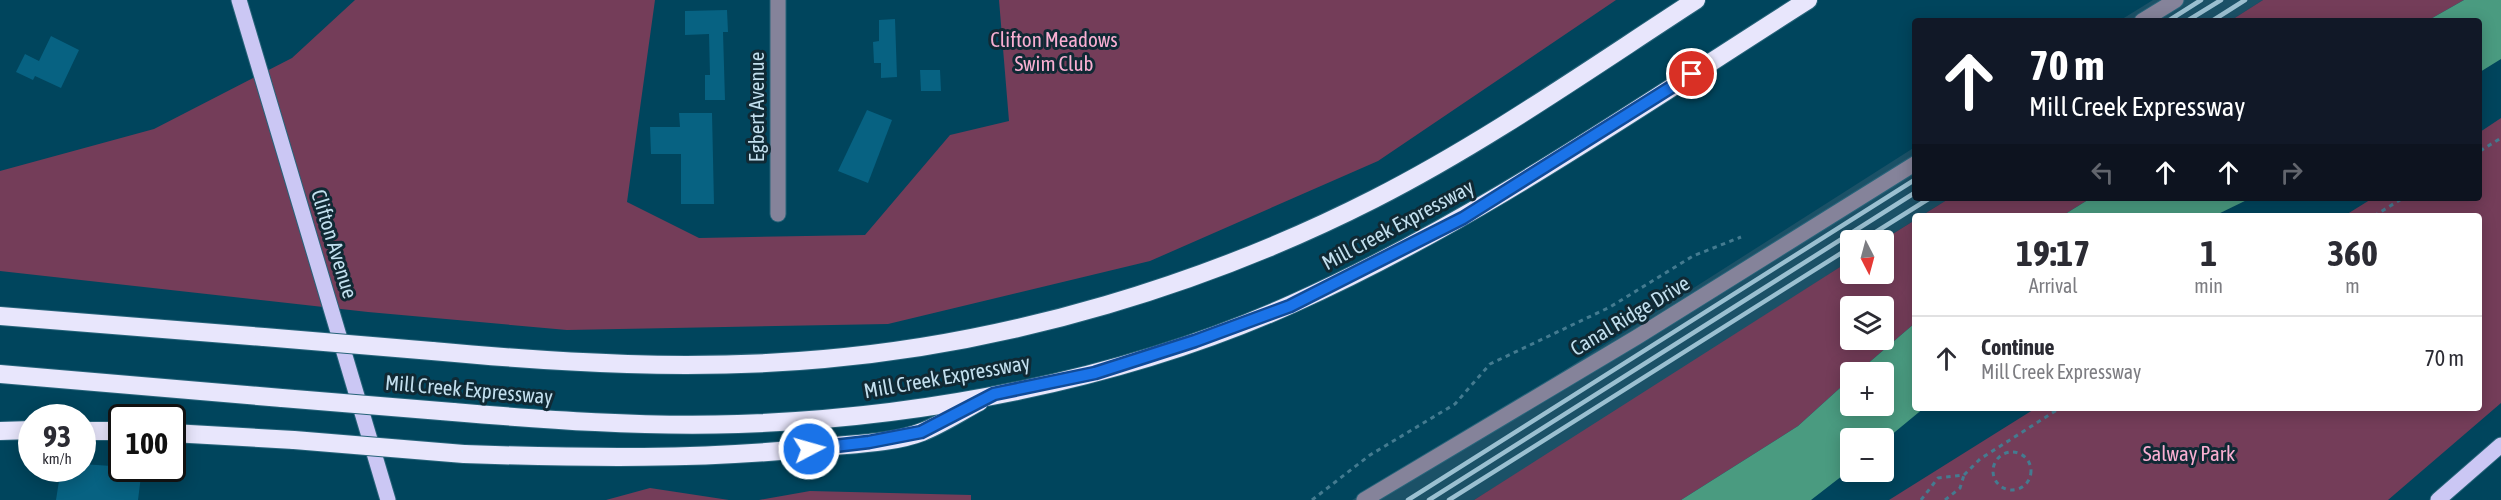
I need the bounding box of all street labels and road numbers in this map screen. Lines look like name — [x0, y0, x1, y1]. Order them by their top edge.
street label: Egbert Avenue — [744, 52, 768, 162]
street label: Mill Creek Expressway — [1318, 174, 1478, 274]
street label: Clifton Avenue — [307, 186, 363, 301]
street label: Canal Ridge Drive — [1566, 270, 1693, 360]
street label: Mill Creek Expressway — [862, 350, 1032, 402]
street label: Mill Creek Expressway — [384, 370, 554, 408]

